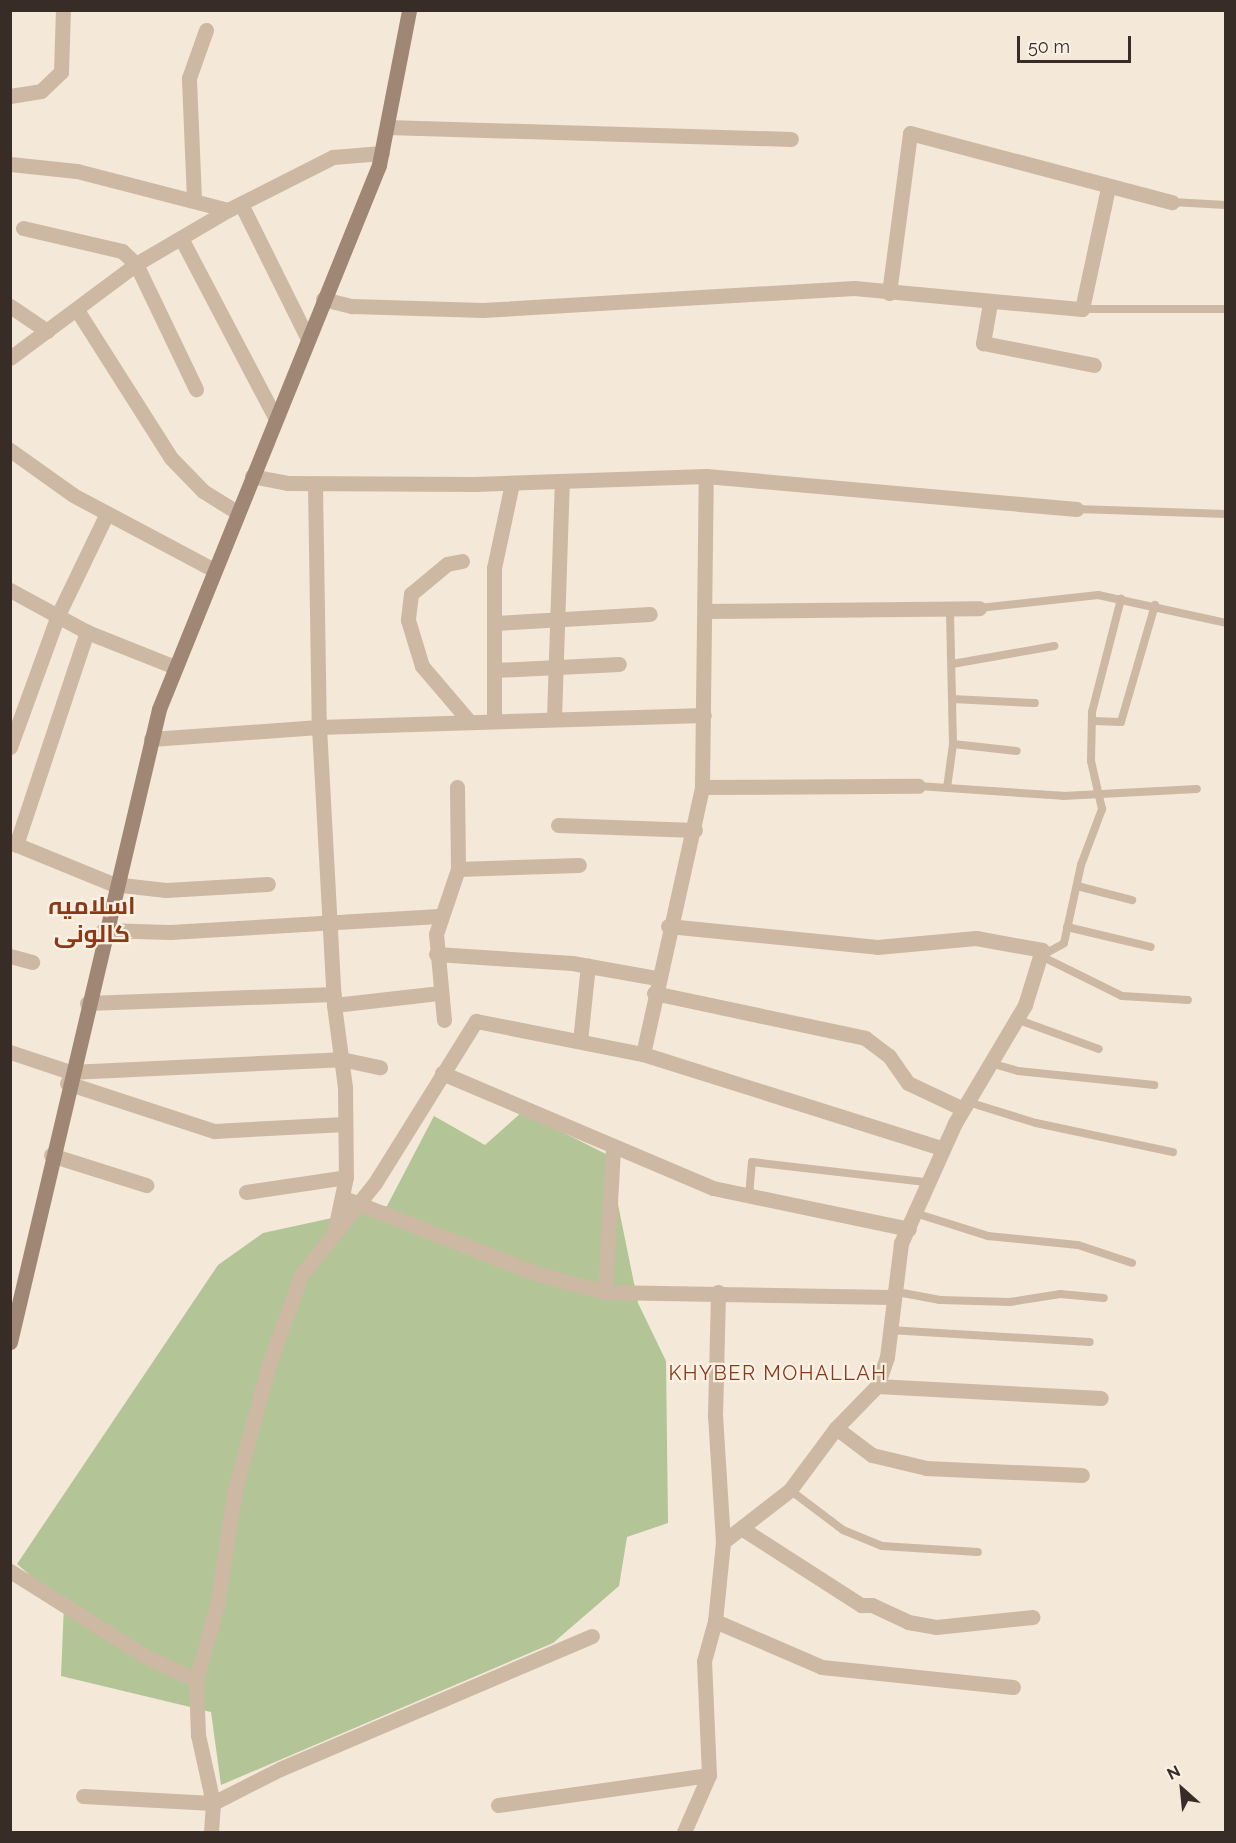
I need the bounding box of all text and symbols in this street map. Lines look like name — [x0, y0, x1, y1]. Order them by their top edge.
scale bar — [1020, 24, 1134, 62]
text: 50 m — [1028, 36, 1070, 57]
district label: اسلامیہ کالونی — [48, 892, 136, 948]
district label: KHYBER MOHALLAH — [668, 1361, 888, 1385]
north arrow — [1152, 1759, 1212, 1819]
text: N — [1164, 1761, 1183, 1784]

